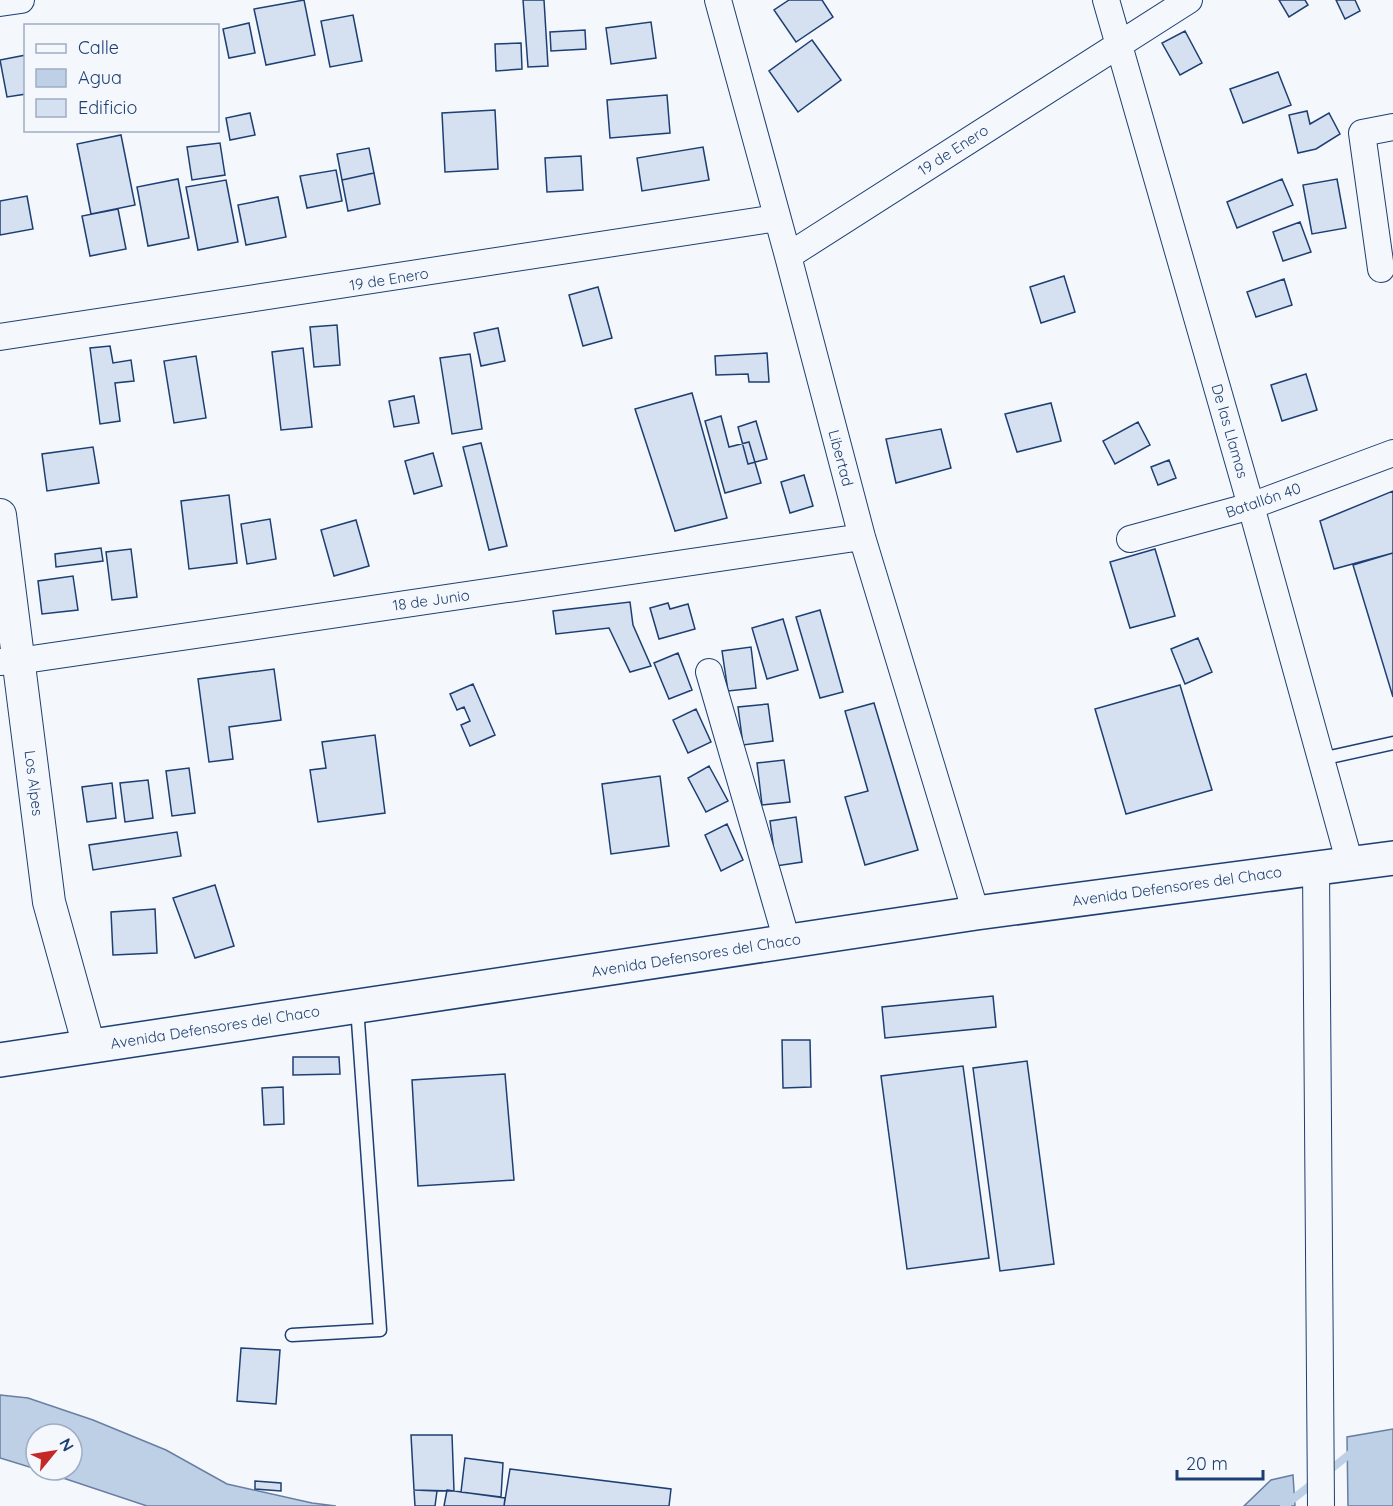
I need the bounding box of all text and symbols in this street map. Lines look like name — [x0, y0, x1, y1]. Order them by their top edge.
legend — [24, 24, 219, 132]
text: Calle — [78, 36, 119, 59]
text: Agua — [78, 66, 122, 89]
text: Edificio — [78, 96, 137, 119]
street label: 19 de Enero — [914, 120, 992, 180]
street label: 19 de Enero — [348, 263, 430, 295]
street label: De las Llamas — [1207, 382, 1253, 480]
street label: Libertad — [824, 428, 858, 488]
street label: Batallón 40 — [1223, 478, 1303, 522]
street label: 18 de Junio — [391, 585, 471, 615]
street label: Los Alpes — [21, 749, 47, 817]
street label: Avenida Defensores del Chaco — [1071, 862, 1283, 910]
street label: Avenida Defensores del Chaco — [590, 929, 802, 981]
street label: Avenida Defensores del Chaco — [109, 1001, 321, 1053]
north arrow — [24, 1422, 84, 1482]
text: N — [55, 1434, 79, 1455]
scale bar — [1177, 1443, 1262, 1481]
text: 20 m — [1186, 1452, 1228, 1475]

